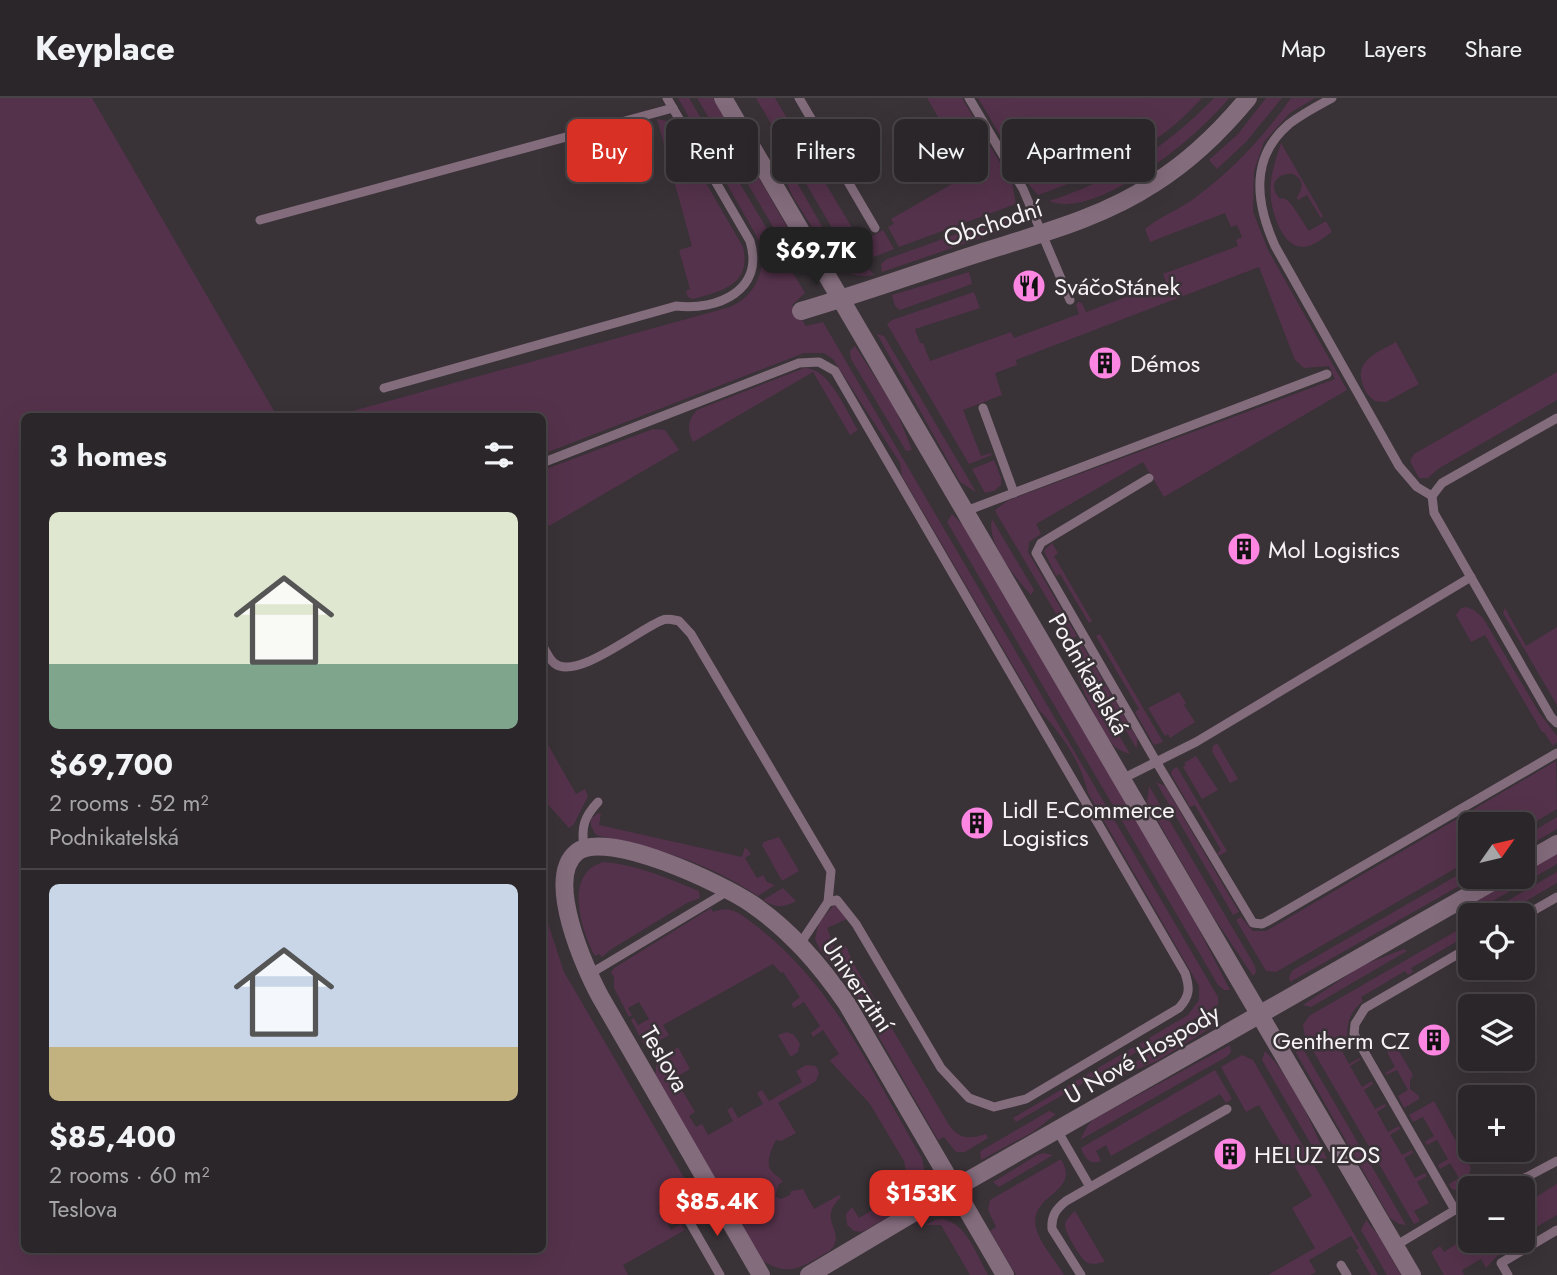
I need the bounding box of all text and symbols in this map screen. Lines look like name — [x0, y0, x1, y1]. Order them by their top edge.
text: Keyplace — [35, 25, 175, 72]
text: Map — [1281, 31, 1326, 66]
text: Layers — [1364, 31, 1426, 66]
text: Share — [1464, 31, 1522, 66]
chip: Buy — [567, 119, 652, 182]
chip: Rent — [666, 119, 758, 182]
chip: Filters — [772, 119, 880, 182]
chip: New — [894, 119, 988, 182]
chip: Apartment — [1002, 119, 1155, 182]
street label: Obchodní — [939, 190, 1048, 255]
pin: $69.7K — [759, 228, 873, 287]
text: $69.7K — [776, 233, 856, 267]
restaurant icon: SváčoStánek — [1010, 267, 1048, 305]
place label: SváčoStánek — [1054, 269, 1180, 304]
building icon: Démos — [1086, 344, 1124, 382]
place label: Démos — [1130, 346, 1200, 381]
text: 3 homes — [49, 434, 167, 477]
icon: filters — [480, 436, 518, 474]
building icon: Mol Logistics — [1225, 530, 1263, 568]
place label: Mol Logistics — [1268, 532, 1400, 567]
icon: home — [221, 557, 347, 683]
street label: Podnikatelská — [1040, 607, 1138, 741]
text: $69,700 — [49, 743, 173, 786]
text: 2 rooms · 52 m² — [49, 786, 208, 820]
place label: Lidl E-Commerce Logistics — [1002, 792, 1175, 855]
building icon: Lidl E-Commerce Logistics — [958, 804, 996, 842]
north arrow — [1458, 812, 1535, 889]
map controls — [1458, 812, 1535, 1253]
text: Podnikatelská — [49, 820, 179, 854]
button: locate — [1458, 903, 1535, 980]
icon: home — [221, 929, 347, 1055]
street label: Univerzitní — [814, 931, 903, 1040]
button: layers — [1458, 994, 1535, 1071]
street label: U Nové Hospody — [1058, 995, 1227, 1113]
street label: Teslova — [632, 1019, 698, 1099]
building icon: Gentherm CZ — [1415, 1021, 1453, 1059]
place label: Gentherm CZ — [1272, 1023, 1410, 1058]
button: + — [1458, 1085, 1535, 1162]
text: $85,400 — [49, 1115, 176, 1158]
building icon: HELUZ IZOS — [1211, 1135, 1249, 1173]
place label: HELUZ IZOS — [1254, 1137, 1380, 1172]
text: 2 rooms · 60 m² — [49, 1158, 209, 1192]
pin: $153K — [872, 1170, 970, 1230]
text: $153K — [885, 1176, 957, 1210]
button: − — [1458, 1176, 1535, 1253]
pin: $85.4K — [660, 1178, 774, 1238]
text: $85.4K — [675, 1184, 759, 1218]
text: Teslova — [49, 1192, 117, 1226]

